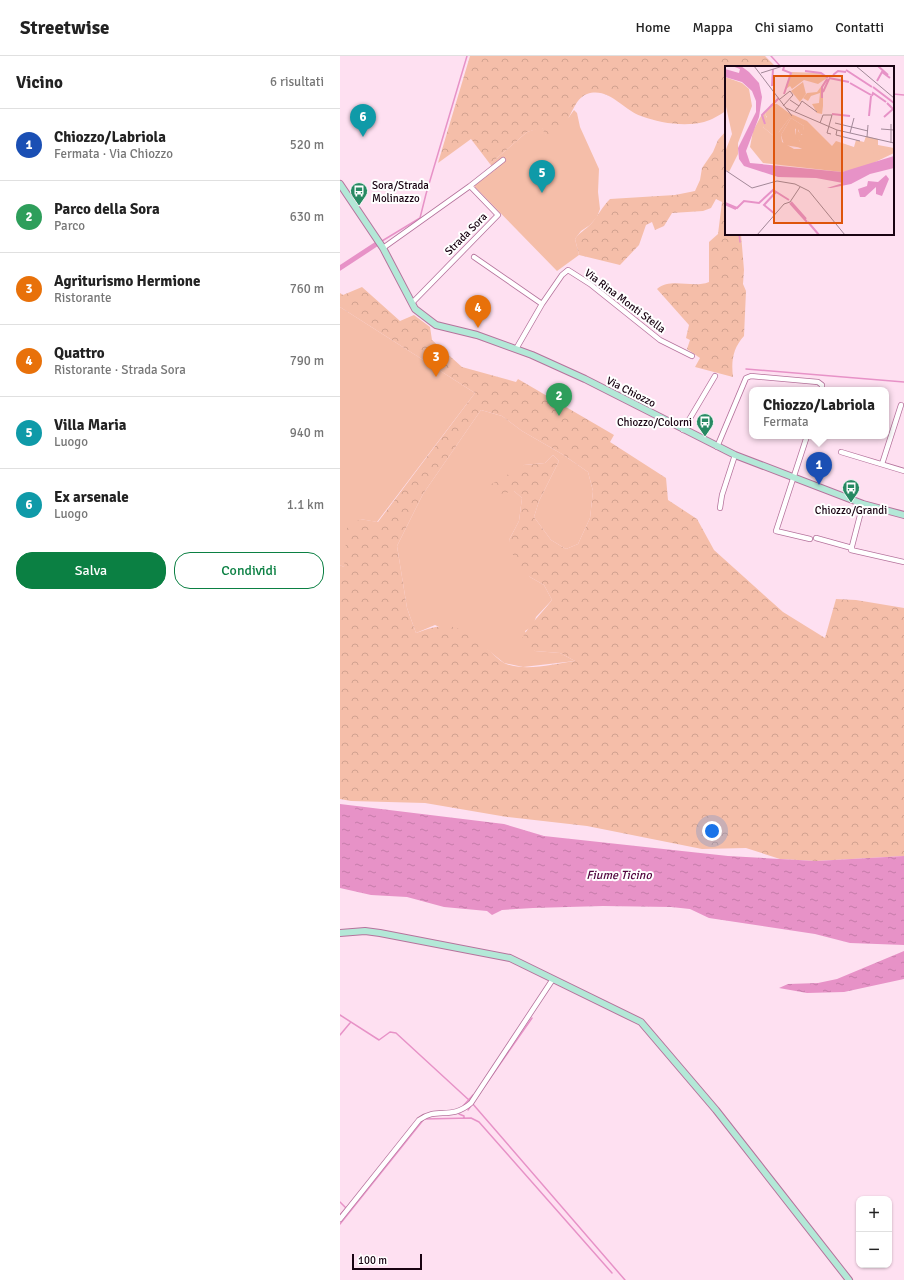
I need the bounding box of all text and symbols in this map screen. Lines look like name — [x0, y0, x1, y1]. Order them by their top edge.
text: Streetwise — [20, 16, 110, 40]
text: Home — [636, 19, 670, 36]
text: Mappa — [692, 19, 733, 36]
text: Chi siamo — [755, 19, 813, 36]
text: Contatti — [835, 19, 884, 36]
inset map — [725, 66, 894, 235]
text: Vicino — [16, 72, 63, 93]
text: 6 risultati — [270, 74, 324, 90]
pin: 6 — [350, 104, 376, 137]
text: Chiozzo/Labriola — [54, 128, 166, 146]
text: 1 — [25, 137, 33, 153]
text: 520 m — [290, 137, 324, 153]
text: Fermata · Via Chiozzo — [54, 146, 173, 162]
pin: 5 — [529, 160, 555, 193]
place label: Sora/Strada Molinazzo — [372, 179, 429, 205]
bus stop icon: Sora/Strada Molinazzo — [349, 181, 369, 206]
text: Parco della Sora — [54, 200, 160, 218]
text: 2 — [25, 209, 33, 225]
text: 630 m — [290, 209, 324, 225]
street label: Strada Sora — [442, 210, 490, 258]
text: Parco — [54, 218, 85, 234]
street label: Via Rina Monti Stella — [582, 266, 668, 336]
text: Agriturismo Hermione — [54, 272, 200, 290]
text: 3 — [25, 281, 33, 297]
text: 760 m — [290, 281, 324, 297]
text: Ristorante — [54, 290, 112, 306]
pin: 4 — [465, 295, 491, 328]
text: Quattro — [54, 344, 105, 362]
pin: 3 — [423, 344, 449, 377]
text: 4 — [25, 353, 33, 369]
text: 790 m — [290, 353, 324, 369]
text: Ristorante · Strada Sora — [54, 362, 186, 378]
street label: Via Chiozzo — [604, 374, 658, 410]
pin: 2 — [546, 383, 572, 416]
popup — [749, 387, 889, 439]
text: Chiozzo/Labriola — [763, 396, 875, 414]
bus stop icon: Chiozzo/Colorni — [695, 412, 715, 437]
text: Fermata — [763, 414, 809, 430]
text: Villa Maria — [54, 416, 126, 434]
place label: Chiozzo/Colorni — [617, 416, 692, 429]
text: 5 — [25, 425, 33, 441]
text: 940 m — [290, 425, 324, 441]
text: Luogo — [54, 434, 88, 450]
pin: 1 — [806, 452, 832, 485]
bus stop icon: Chiozzo/Grandi — [841, 478, 861, 503]
text: Ex arsenale — [54, 488, 129, 506]
text: 6 — [25, 497, 33, 513]
text: 1.1 km — [287, 497, 324, 513]
place label: Chiozzo/Grandi — [815, 504, 887, 517]
text: Luogo — [54, 506, 88, 522]
button: Salva — [16, 552, 166, 589]
button: Condividi — [174, 552, 324, 589]
your location — [702, 821, 722, 841]
water label: Fiume Ticino — [586, 868, 652, 883]
map controls — [856, 1196, 892, 1268]
button: + — [856, 1196, 892, 1232]
button: − — [856, 1232, 892, 1268]
scale bar — [352, 1252, 422, 1271]
text: 100 m — [358, 1254, 387, 1267]

